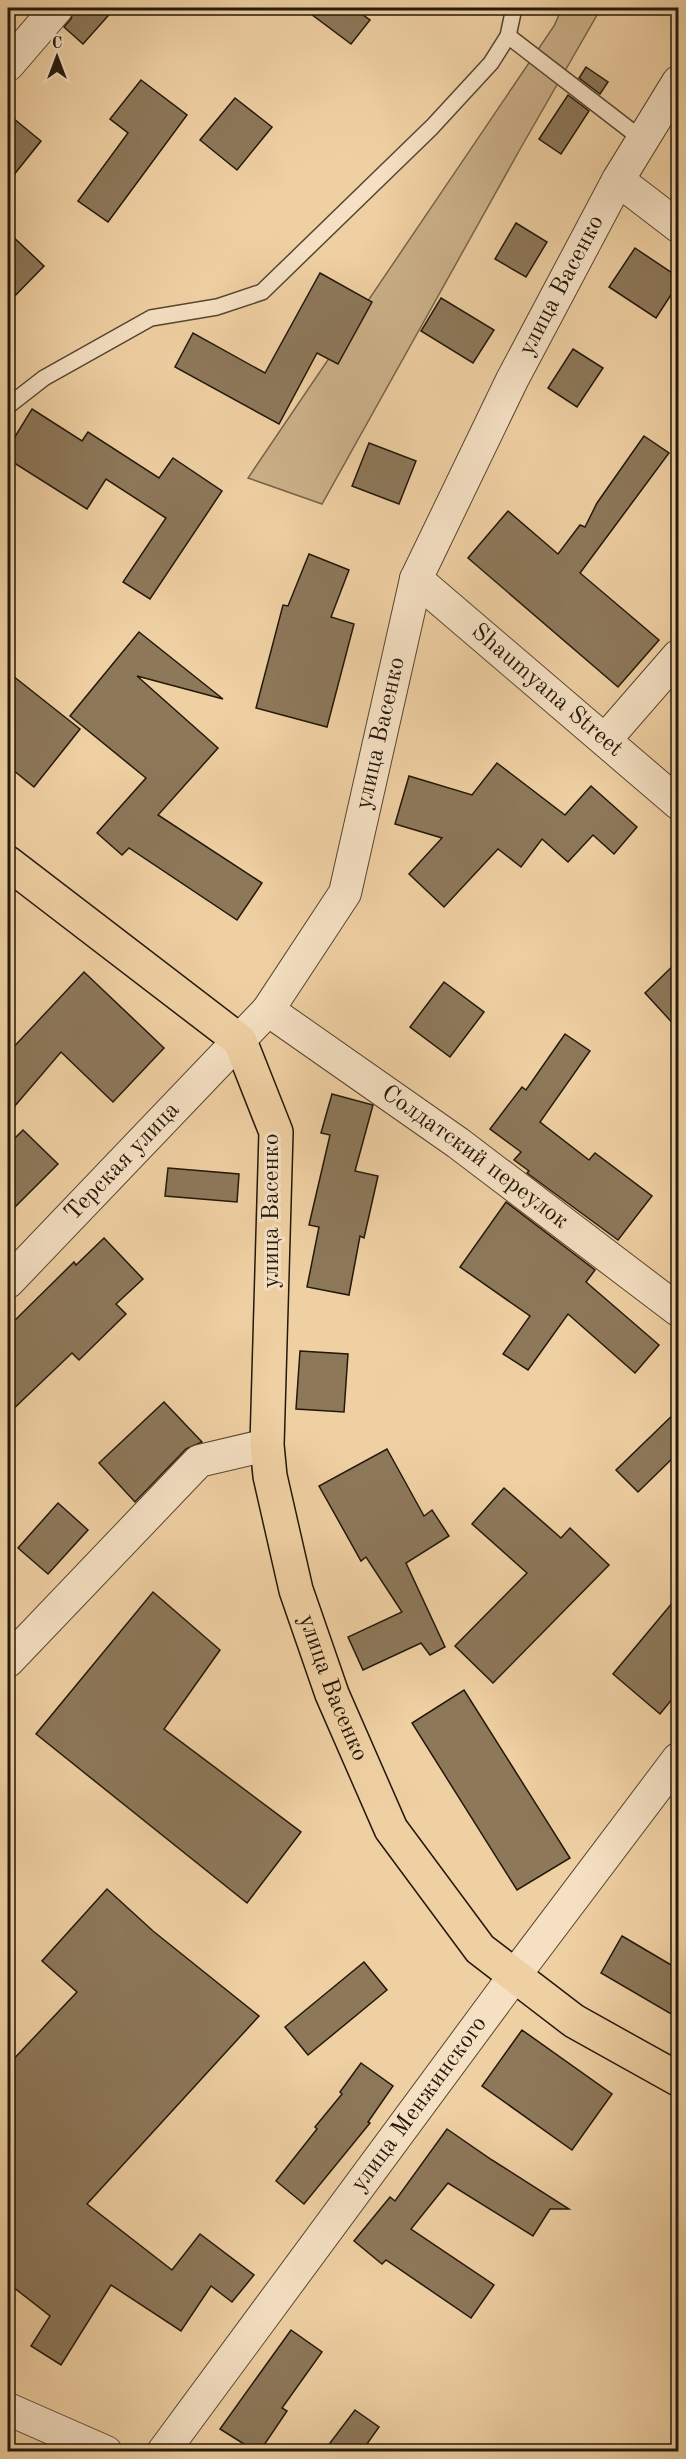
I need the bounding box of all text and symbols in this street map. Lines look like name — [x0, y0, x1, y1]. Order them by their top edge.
north arrow — [27, 27, 87, 87]
text: С — [52, 36, 62, 52]
street label: улица Васенко — [515, 211, 609, 360]
street label: Shaumyana Street — [466, 620, 627, 762]
street label: улица Васенко — [352, 655, 410, 812]
street label: Солдатский переулок — [377, 1081, 573, 1234]
street label: Терская улица — [61, 1098, 185, 1226]
street label: улица Васенко — [260, 1133, 284, 1289]
street label: улица Васенко — [293, 1611, 372, 1765]
street label: улица Менжинского — [347, 2012, 492, 2197]

